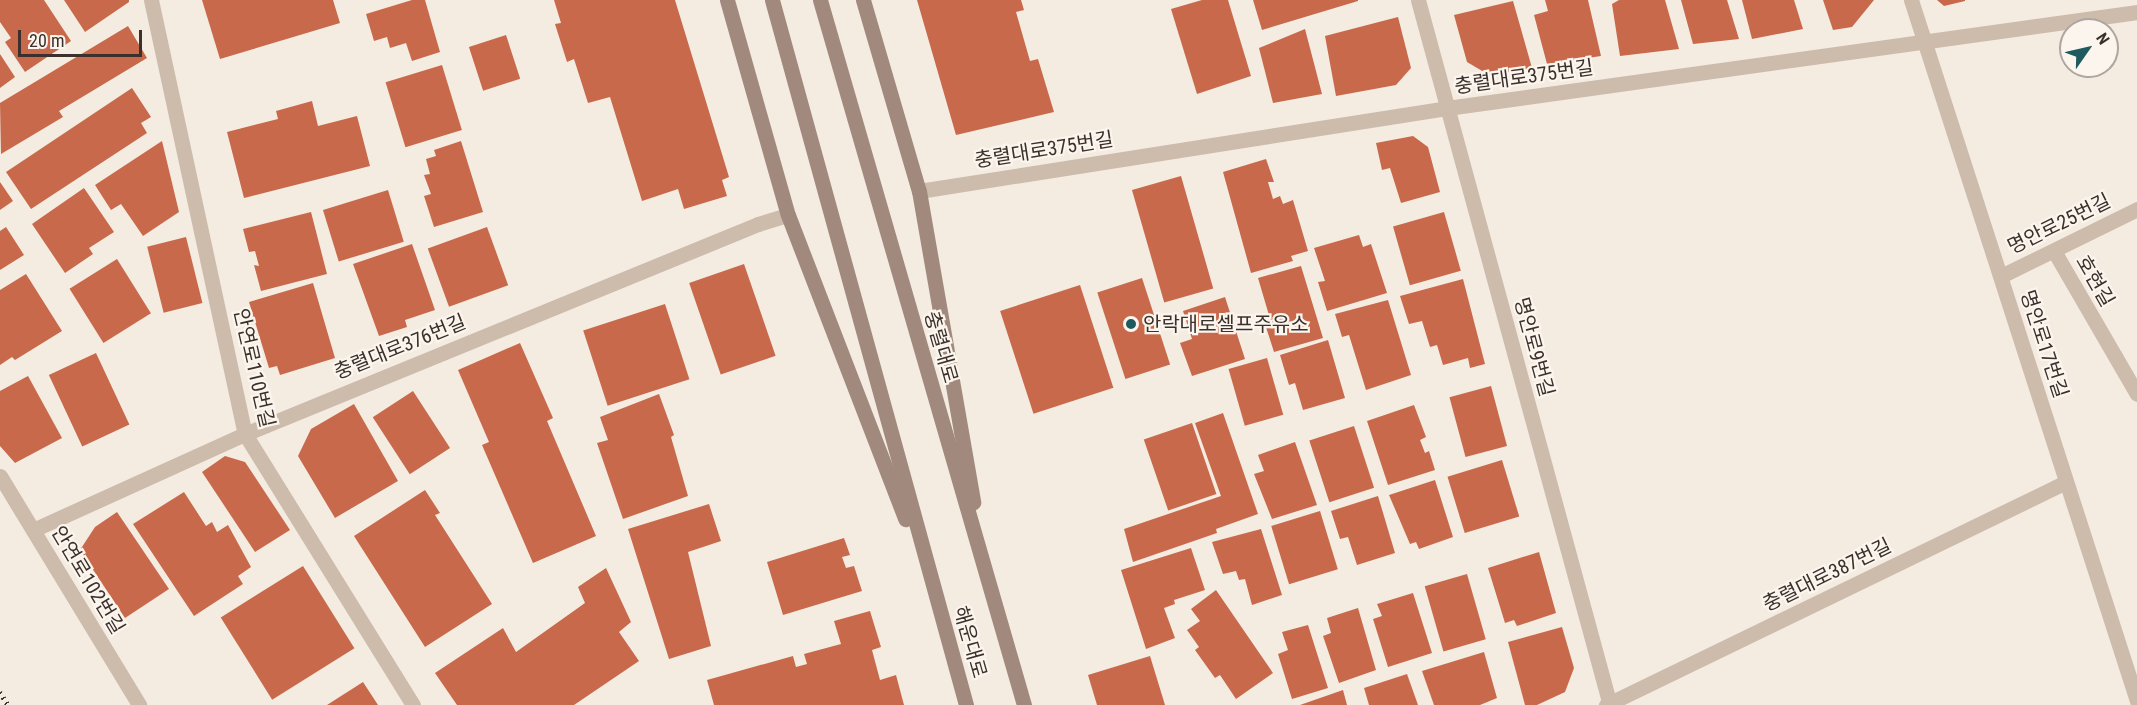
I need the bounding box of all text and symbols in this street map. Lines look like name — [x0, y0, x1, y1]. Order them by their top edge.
scale bar — [21, 18, 146, 56]
north arrow — [2059, 18, 2119, 78]
text: N — [2092, 29, 2113, 48]
text: 20 m — [29, 30, 64, 51]
street label: 충렬대로375번길 — [1453, 55, 1595, 99]
street label: 충렬대로375번길 — [973, 127, 1115, 173]
street label: 명안로25번길 — [2004, 189, 2114, 259]
street label: 호현길 — [2071, 251, 2119, 311]
street label: 명안로17번길 — [2015, 287, 2073, 401]
street label: 명안로9번길 — [1509, 295, 1559, 399]
street label: 안연로110번길 — [229, 306, 279, 430]
street label: 충렬대로 — [919, 308, 963, 386]
street label: 충렬대로376번길 — [331, 310, 469, 384]
place label: 안락대로셀프주유소 — [1143, 312, 1309, 336]
marker: 안락대로셀프주유소 — [1124, 317, 1138, 331]
street label: 안연로102번길 — [46, 522, 130, 638]
street label: 충렬대로387번길 — [1759, 534, 1895, 616]
street label: 해운대로 — [948, 603, 992, 681]

